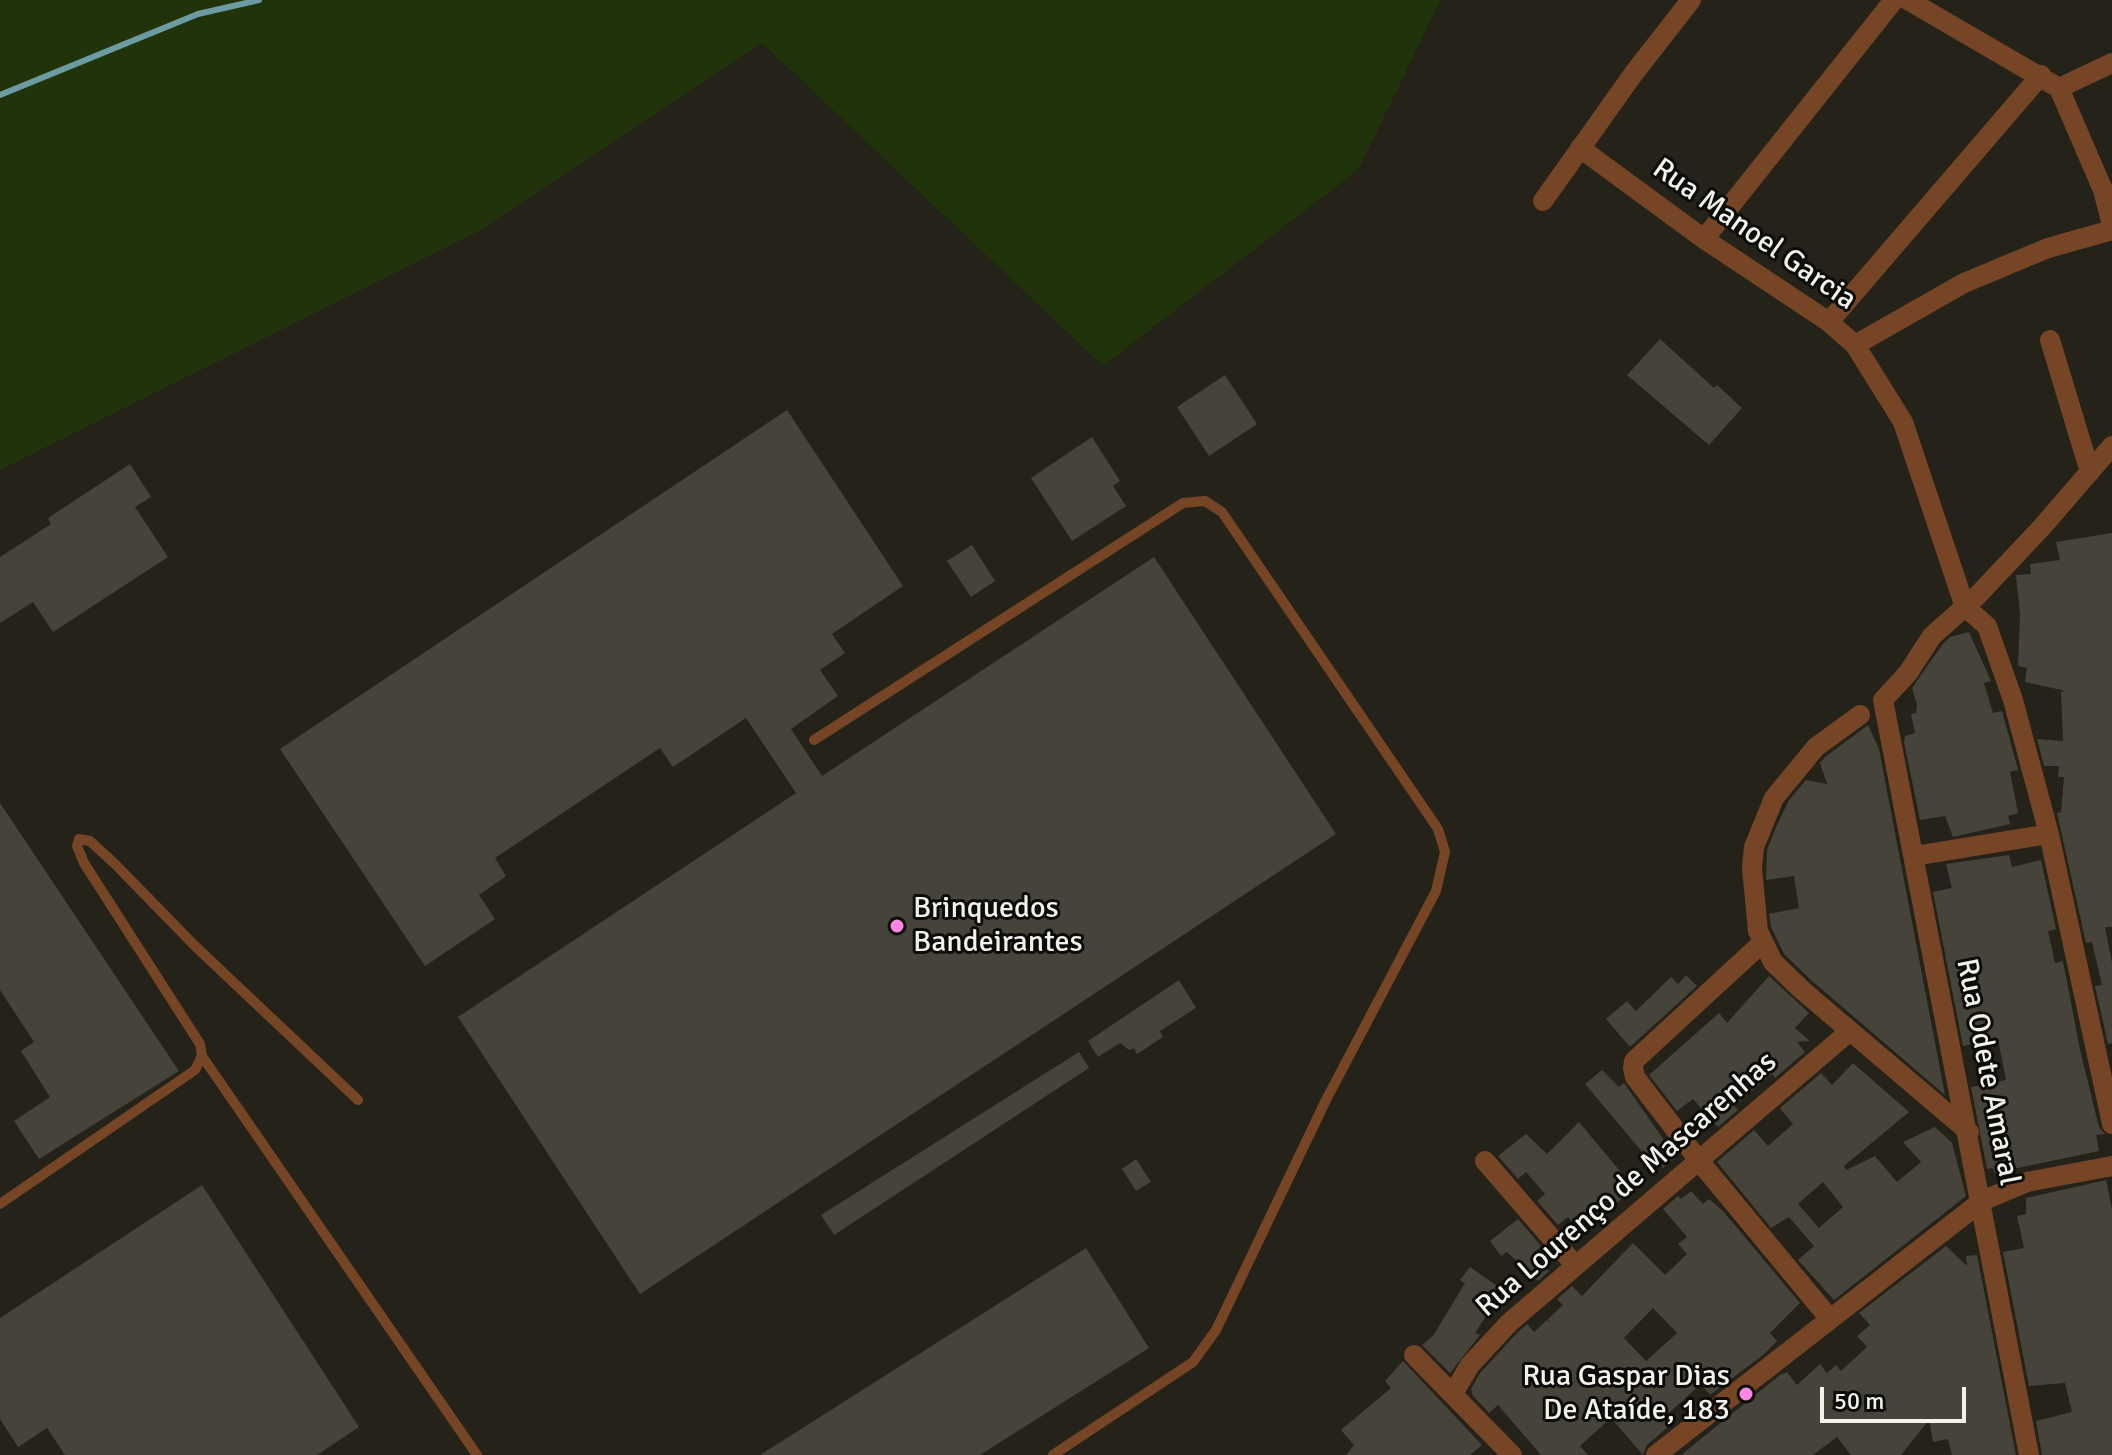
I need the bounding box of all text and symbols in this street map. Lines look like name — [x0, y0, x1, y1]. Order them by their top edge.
street label: Rua Manoel Garcia — [1645, 151, 1863, 319]
place label: Brinquedos Bandeirantes — [913, 891, 1083, 962]
marker: Brinquedos Bandeirantes — [888, 917, 906, 935]
street label: Rua Odete Amaral — [1947, 955, 2027, 1189]
street label: Rua Lourenço de Mascarenhas — [1469, 1045, 1785, 1325]
place label: Rua Gaspar Dias De Ataíde, 183 — [1522, 1359, 1730, 1430]
scale bar — [1824, 1371, 1970, 1421]
marker: Rua Gaspar Dias De Ataíde, 183 — [1737, 1385, 1755, 1403]
text: 50 m — [1834, 1386, 1884, 1416]

